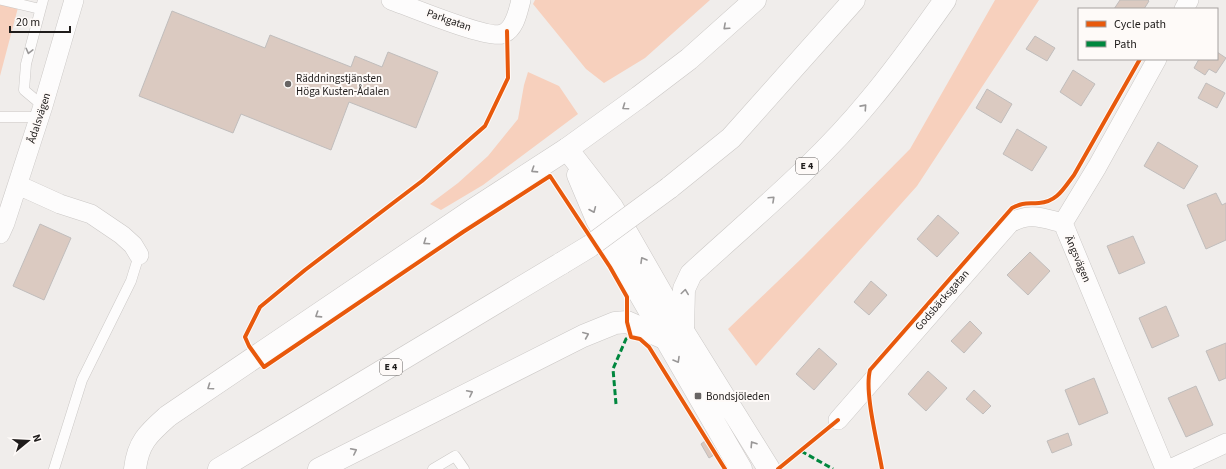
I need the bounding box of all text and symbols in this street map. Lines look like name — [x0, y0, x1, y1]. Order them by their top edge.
street label: Parkgatan — [425, 5, 473, 35]
scale bar — [10, 8, 70, 34]
legend — [1078, 8, 1218, 60]
text: 20 m — [16, 14, 40, 31]
text: Cycle path — [1114, 16, 1166, 33]
one-way arrow — [724, 22, 731, 29]
text: Path — [1114, 36, 1137, 53]
one-way arrow — [25, 47, 34, 54]
place label: Räddningstjänsten Höga Kusten-Ådalen — [296, 71, 389, 99]
marker: Räddningstjänsten Höga Kusten-Ådalen — [283, 79, 293, 89]
street label: Ådalsvägen — [24, 91, 54, 145]
one-way arrow — [622, 103, 629, 110]
one-way arrow — [860, 104, 867, 112]
road number: E 4 — [796, 158, 818, 174]
one-way arrow — [531, 165, 538, 173]
one-way arrow — [768, 197, 775, 204]
one-way arrow — [588, 206, 596, 214]
street label: Ängsvägen — [1061, 233, 1095, 285]
one-way arrow — [423, 237, 430, 244]
one-way arrow — [640, 257, 647, 264]
street label: Godsbäcksgatan — [911, 266, 973, 334]
one-way arrow — [680, 289, 689, 295]
one-way arrow — [315, 310, 322, 318]
one-way arrow — [582, 331, 589, 339]
one-way arrow — [673, 356, 680, 363]
road number: E 4 — [380, 359, 402, 375]
one-way arrow — [207, 382, 214, 390]
place label: Bondsjöleden — [706, 389, 770, 404]
one-way arrow — [465, 390, 473, 398]
marker: Bondsjöleden — [693, 391, 703, 401]
north arrow — [8, 421, 48, 461]
text: N — [29, 432, 45, 444]
one-way arrow — [750, 441, 757, 448]
one-way arrow — [349, 449, 357, 456]

